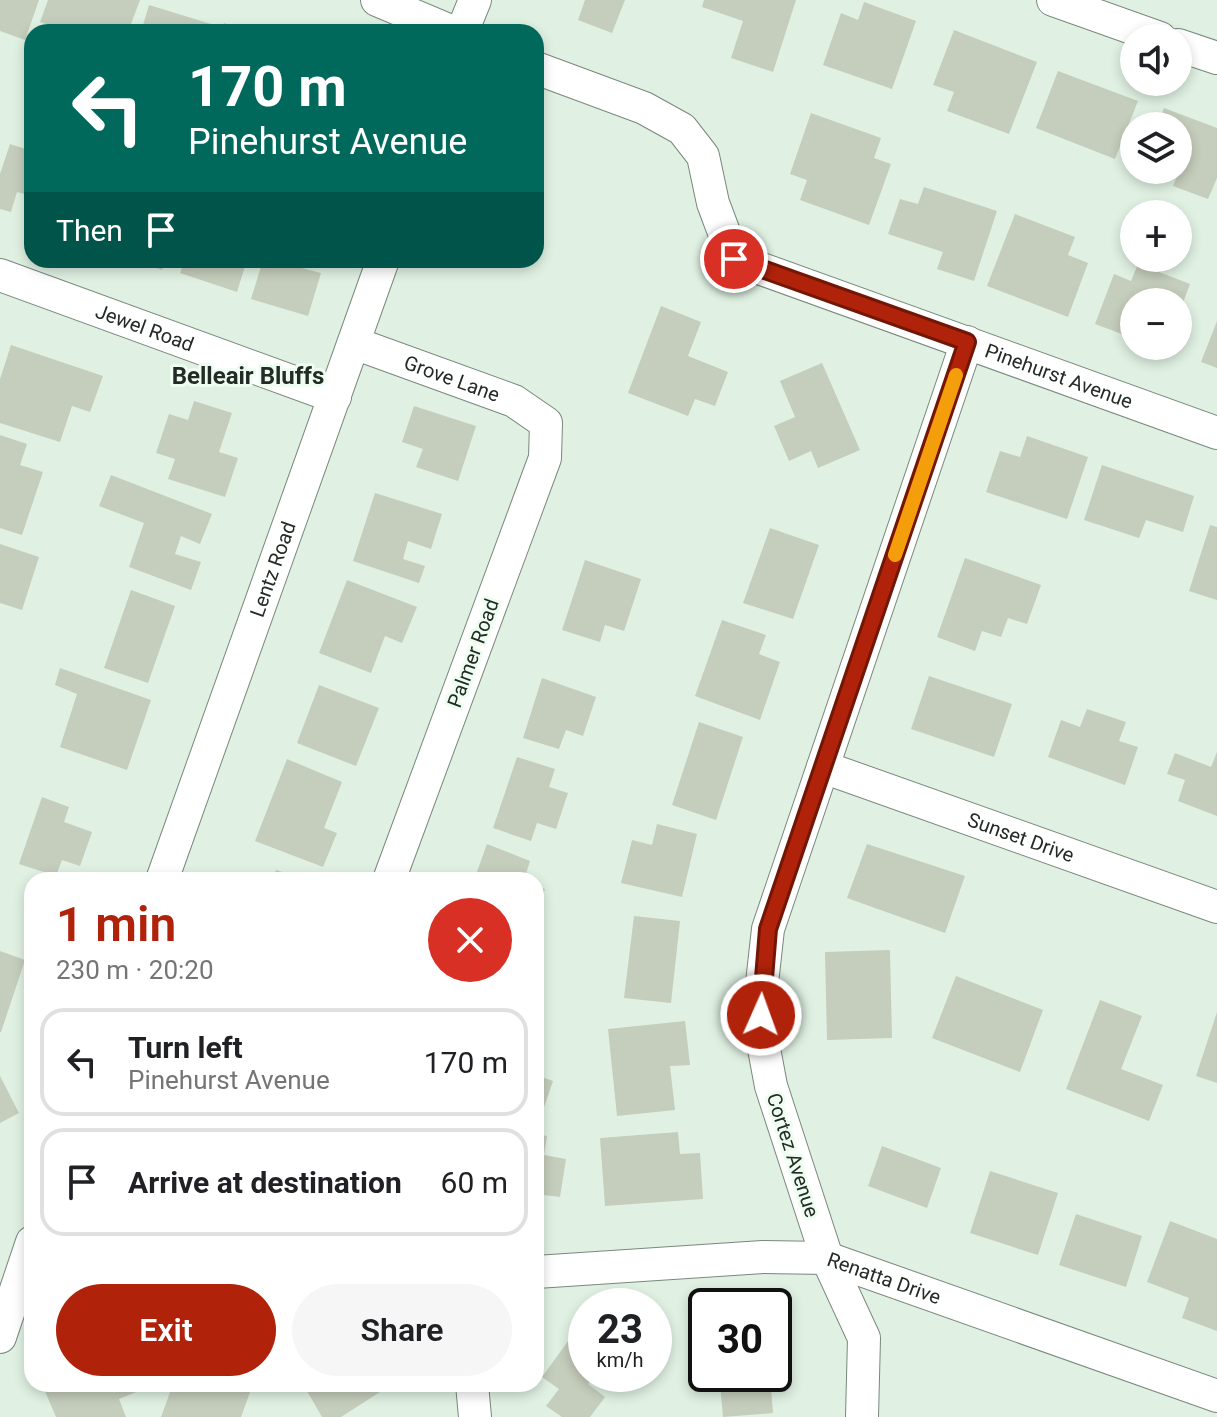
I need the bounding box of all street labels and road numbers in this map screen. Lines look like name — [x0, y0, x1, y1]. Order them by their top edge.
street label: Jewel Road — [92, 299, 197, 357]
street label: Pinehurst Avenue — [982, 338, 1136, 414]
street label: Grove Lane — [401, 350, 503, 407]
street label: Lentz Road — [245, 518, 301, 620]
street label: Palmer Road — [442, 595, 504, 711]
street label: Sunset Drive — [964, 807, 1077, 867]
street label: Cortez Avenue — [762, 1090, 824, 1220]
street label: Renatta Drive — [824, 1247, 944, 1309]

